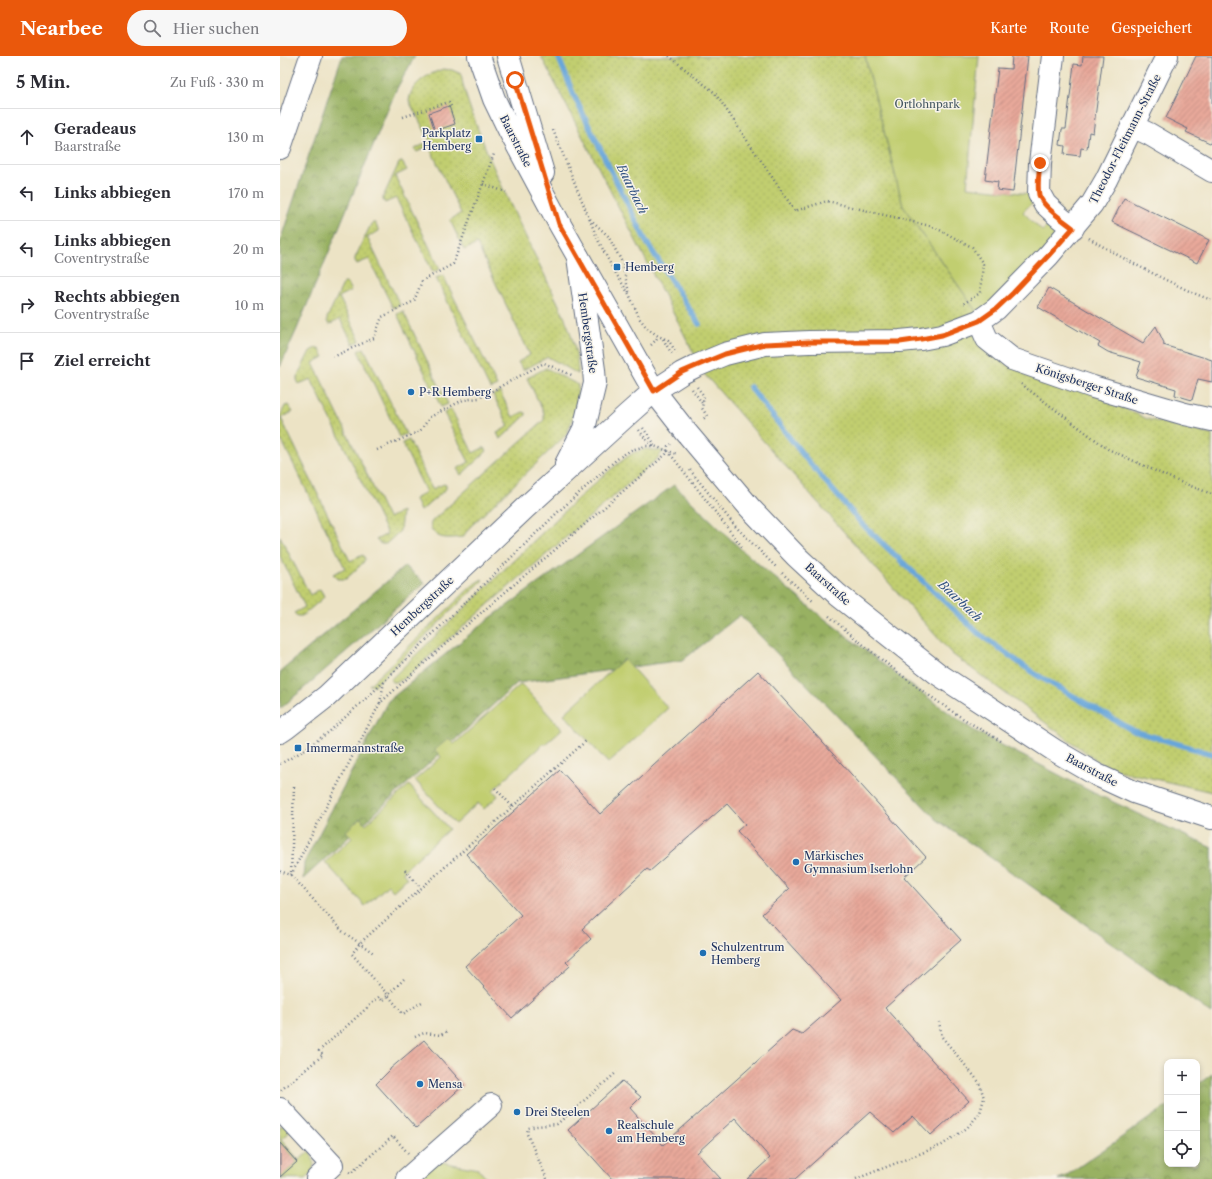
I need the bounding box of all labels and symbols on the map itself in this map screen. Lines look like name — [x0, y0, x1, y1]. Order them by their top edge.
route start — [506, 71, 524, 89]
street label: Theodor-Fleitmann-Straße — [1086, 72, 1164, 206]
park label: Ortlohnpark — [894, 97, 960, 111]
street label: Baarstraße — [497, 113, 535, 169]
place label: Parkplatz Hemberg — [422, 126, 471, 153]
marker: Parkplatz Hemberg — [474, 134, 484, 144]
route end — [1031, 154, 1049, 172]
water label: Baarbach — [613, 160, 651, 217]
place label: Hemberg — [625, 260, 674, 274]
marker: Hemberg — [612, 262, 622, 272]
street label: Hembergstraße — [575, 292, 601, 374]
street label: Königsberger Straße — [1034, 361, 1140, 407]
place label: P+R Hemberg — [419, 385, 491, 399]
marker: P+R Hemberg — [406, 387, 416, 397]
street label: Baarstraße — [802, 560, 854, 608]
street label: Hembergstraße — [387, 573, 457, 639]
water label: Baarbach — [935, 576, 985, 625]
place label: Immermannstraße — [306, 741, 404, 755]
marker: Immermannstraße — [293, 743, 303, 753]
street label: Baarstraße — [1064, 751, 1120, 789]
place label: Märkisches Gymnasium Iserlohn — [804, 849, 913, 876]
marker: Märkisches Gymnasium Iserlohn — [791, 857, 801, 867]
place label: Schulzentrum Hemberg — [711, 940, 785, 967]
marker: Schulzentrum Hemberg — [698, 948, 708, 958]
place label: Mensa — [428, 1077, 463, 1091]
marker: Mensa — [415, 1079, 425, 1089]
place label: Drei Steelen — [525, 1105, 590, 1119]
marker: Drei Steelen — [512, 1107, 522, 1117]
place label: Realschule am Hemberg — [617, 1118, 685, 1145]
marker: Realschule am Hemberg — [604, 1126, 614, 1136]

